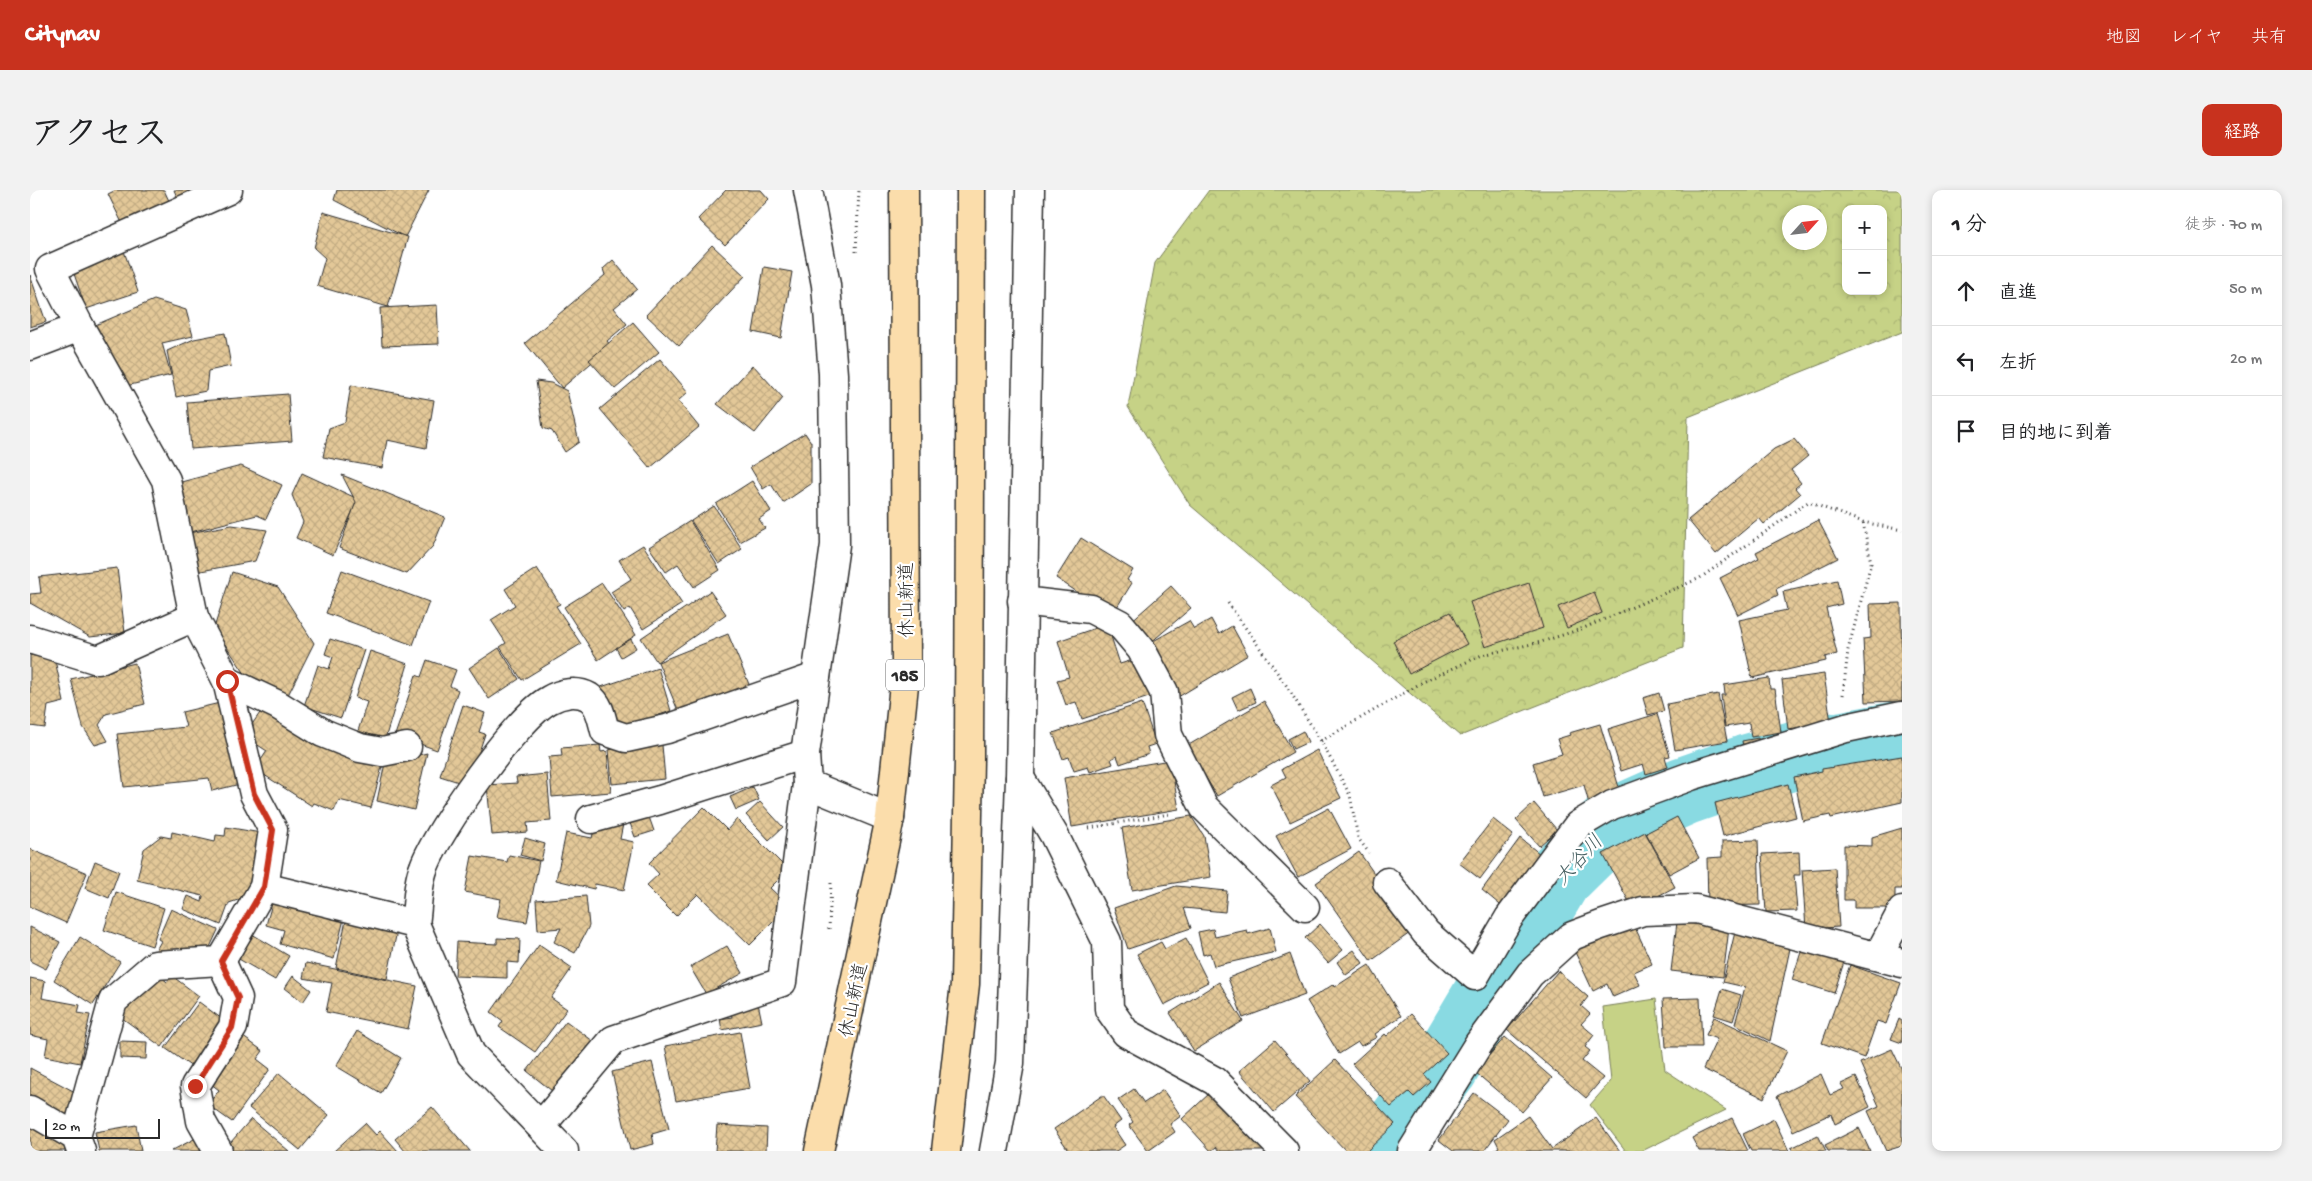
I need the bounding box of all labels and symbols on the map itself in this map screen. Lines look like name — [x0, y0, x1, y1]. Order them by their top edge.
north arrow — [1782, 205, 1827, 250]
street label: 休山新道 — [896, 562, 920, 638]
road number: 185 — [886, 660, 924, 690]
route start — [216, 670, 239, 693]
water label: 大谷川 — [1551, 831, 1609, 891]
street label: 休山新道 — [835, 961, 875, 1040]
route end — [184, 1075, 207, 1098]
scale bar — [45, 1116, 160, 1139]

